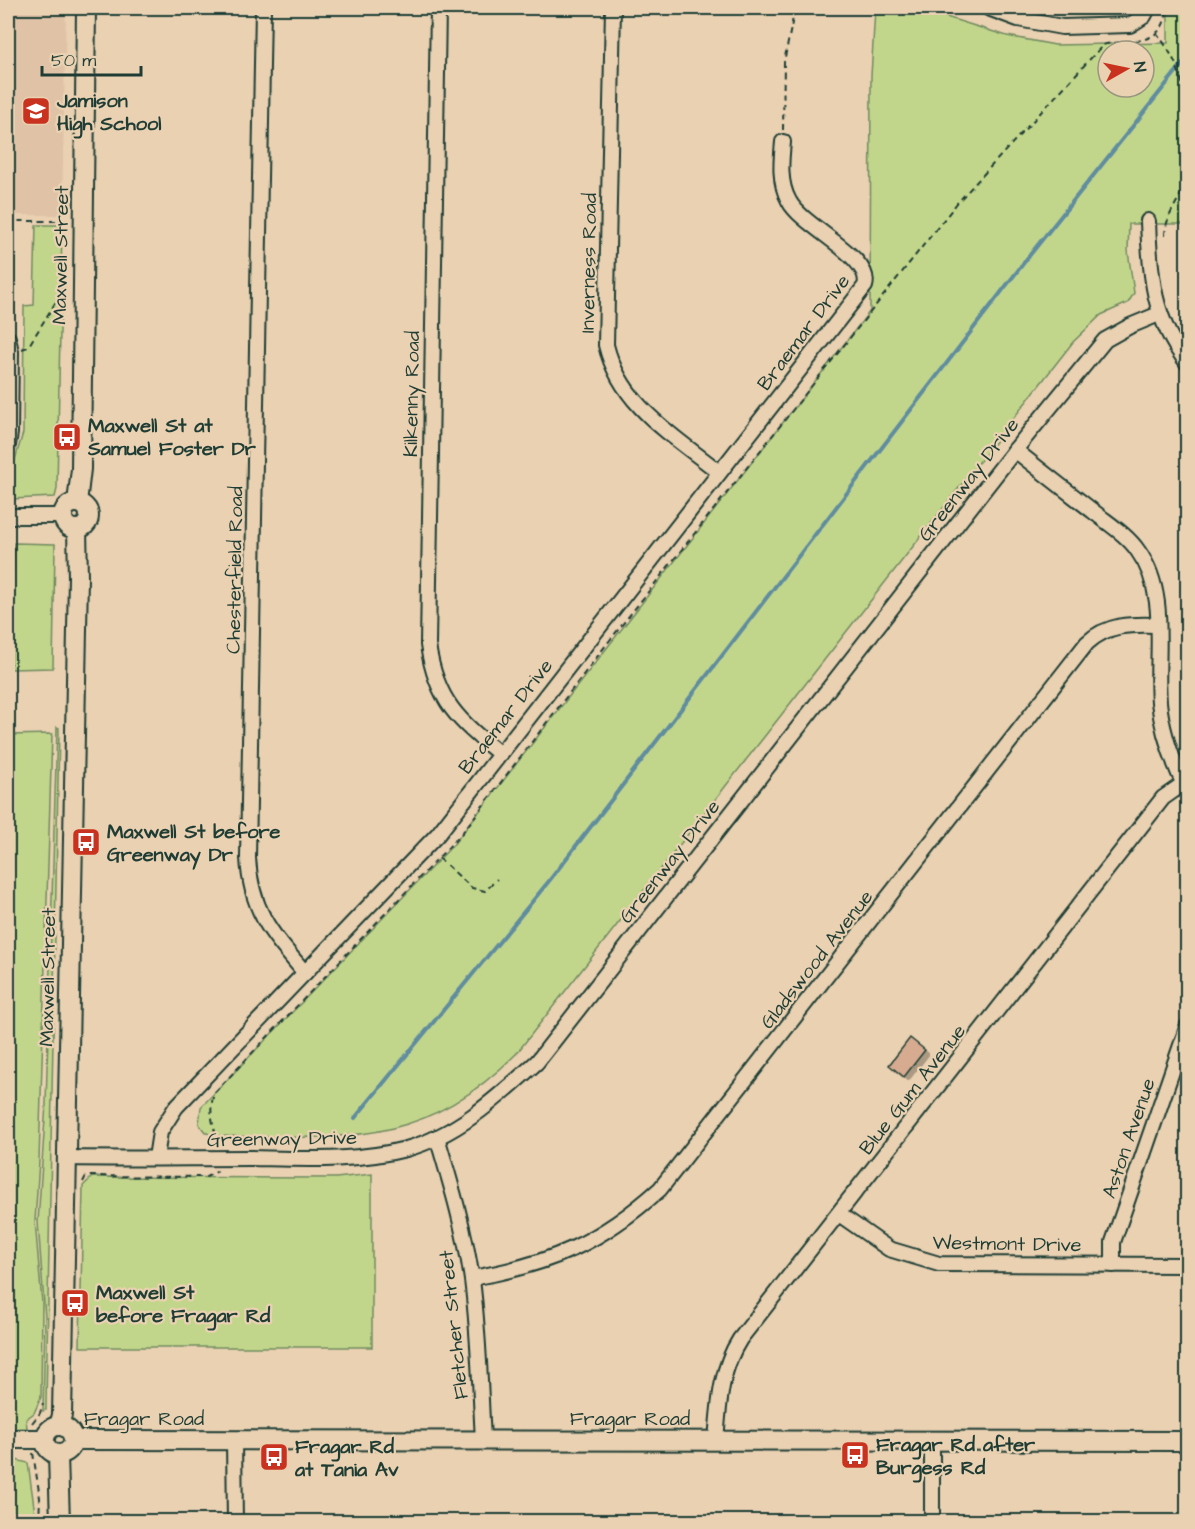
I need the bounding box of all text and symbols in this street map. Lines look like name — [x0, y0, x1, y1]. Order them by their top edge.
scale bar — [42, 39, 141, 77]
north arrow — [1096, 39, 1156, 99]
text: 50 m — [51, 48, 96, 73]
text: N — [1128, 60, 1151, 73]
place label: Jamison High School — [56, 87, 161, 139]
school or university icon: Jamison High School — [20, 95, 52, 127]
street label: Maxwell Street — [46, 185, 76, 325]
street label: Inverness Road — [574, 193, 604, 333]
street label: Braemar Drive — [751, 268, 857, 397]
street label: Kilkenny Road — [397, 331, 428, 457]
place label: Maxwell St at Samuel Foster Dr — [87, 412, 257, 463]
street label: Greenway Drive — [912, 412, 1027, 548]
bus stop icon: Maxwell St at Samuel Foster Dr — [51, 421, 83, 453]
street label: Chesterfield Road — [220, 486, 250, 654]
street label: Braemar Drive — [452, 653, 560, 780]
street label: Greenway Drive — [613, 794, 728, 930]
place label: Maxwell St before Greenway Dr — [107, 818, 281, 870]
bus stop icon: Maxwell St before Greenway Dr — [70, 826, 102, 858]
street label: Gladswood Avenue — [754, 884, 880, 1035]
street label: Maxwell Street — [33, 907, 63, 1047]
street label: Blue Gum Avenue — [853, 1018, 973, 1161]
street label: Aston Avenue — [1095, 1074, 1163, 1202]
street label: Greenway Drive — [207, 1124, 357, 1155]
street label: Westmont Drive — [932, 1229, 1082, 1259]
street label: Fletcher Street — [432, 1249, 476, 1401]
place label: Maxwell St before Fragar Rd — [96, 1279, 271, 1331]
bus stop icon: Maxwell St before Fragar Rd — [59, 1287, 91, 1319]
street label: Fragar Road — [84, 1405, 204, 1434]
street label: Fragar Road — [570, 1405, 690, 1434]
place label: Fragar Rd after Burgess Rd — [876, 1431, 1036, 1483]
place label: Fragar Rd at Tania Av — [294, 1433, 399, 1484]
bus stop icon: Fragar Rd after Burgess Rd — [839, 1439, 871, 1471]
bus stop icon: Fragar Rd at Tania Av — [258, 1441, 290, 1473]

